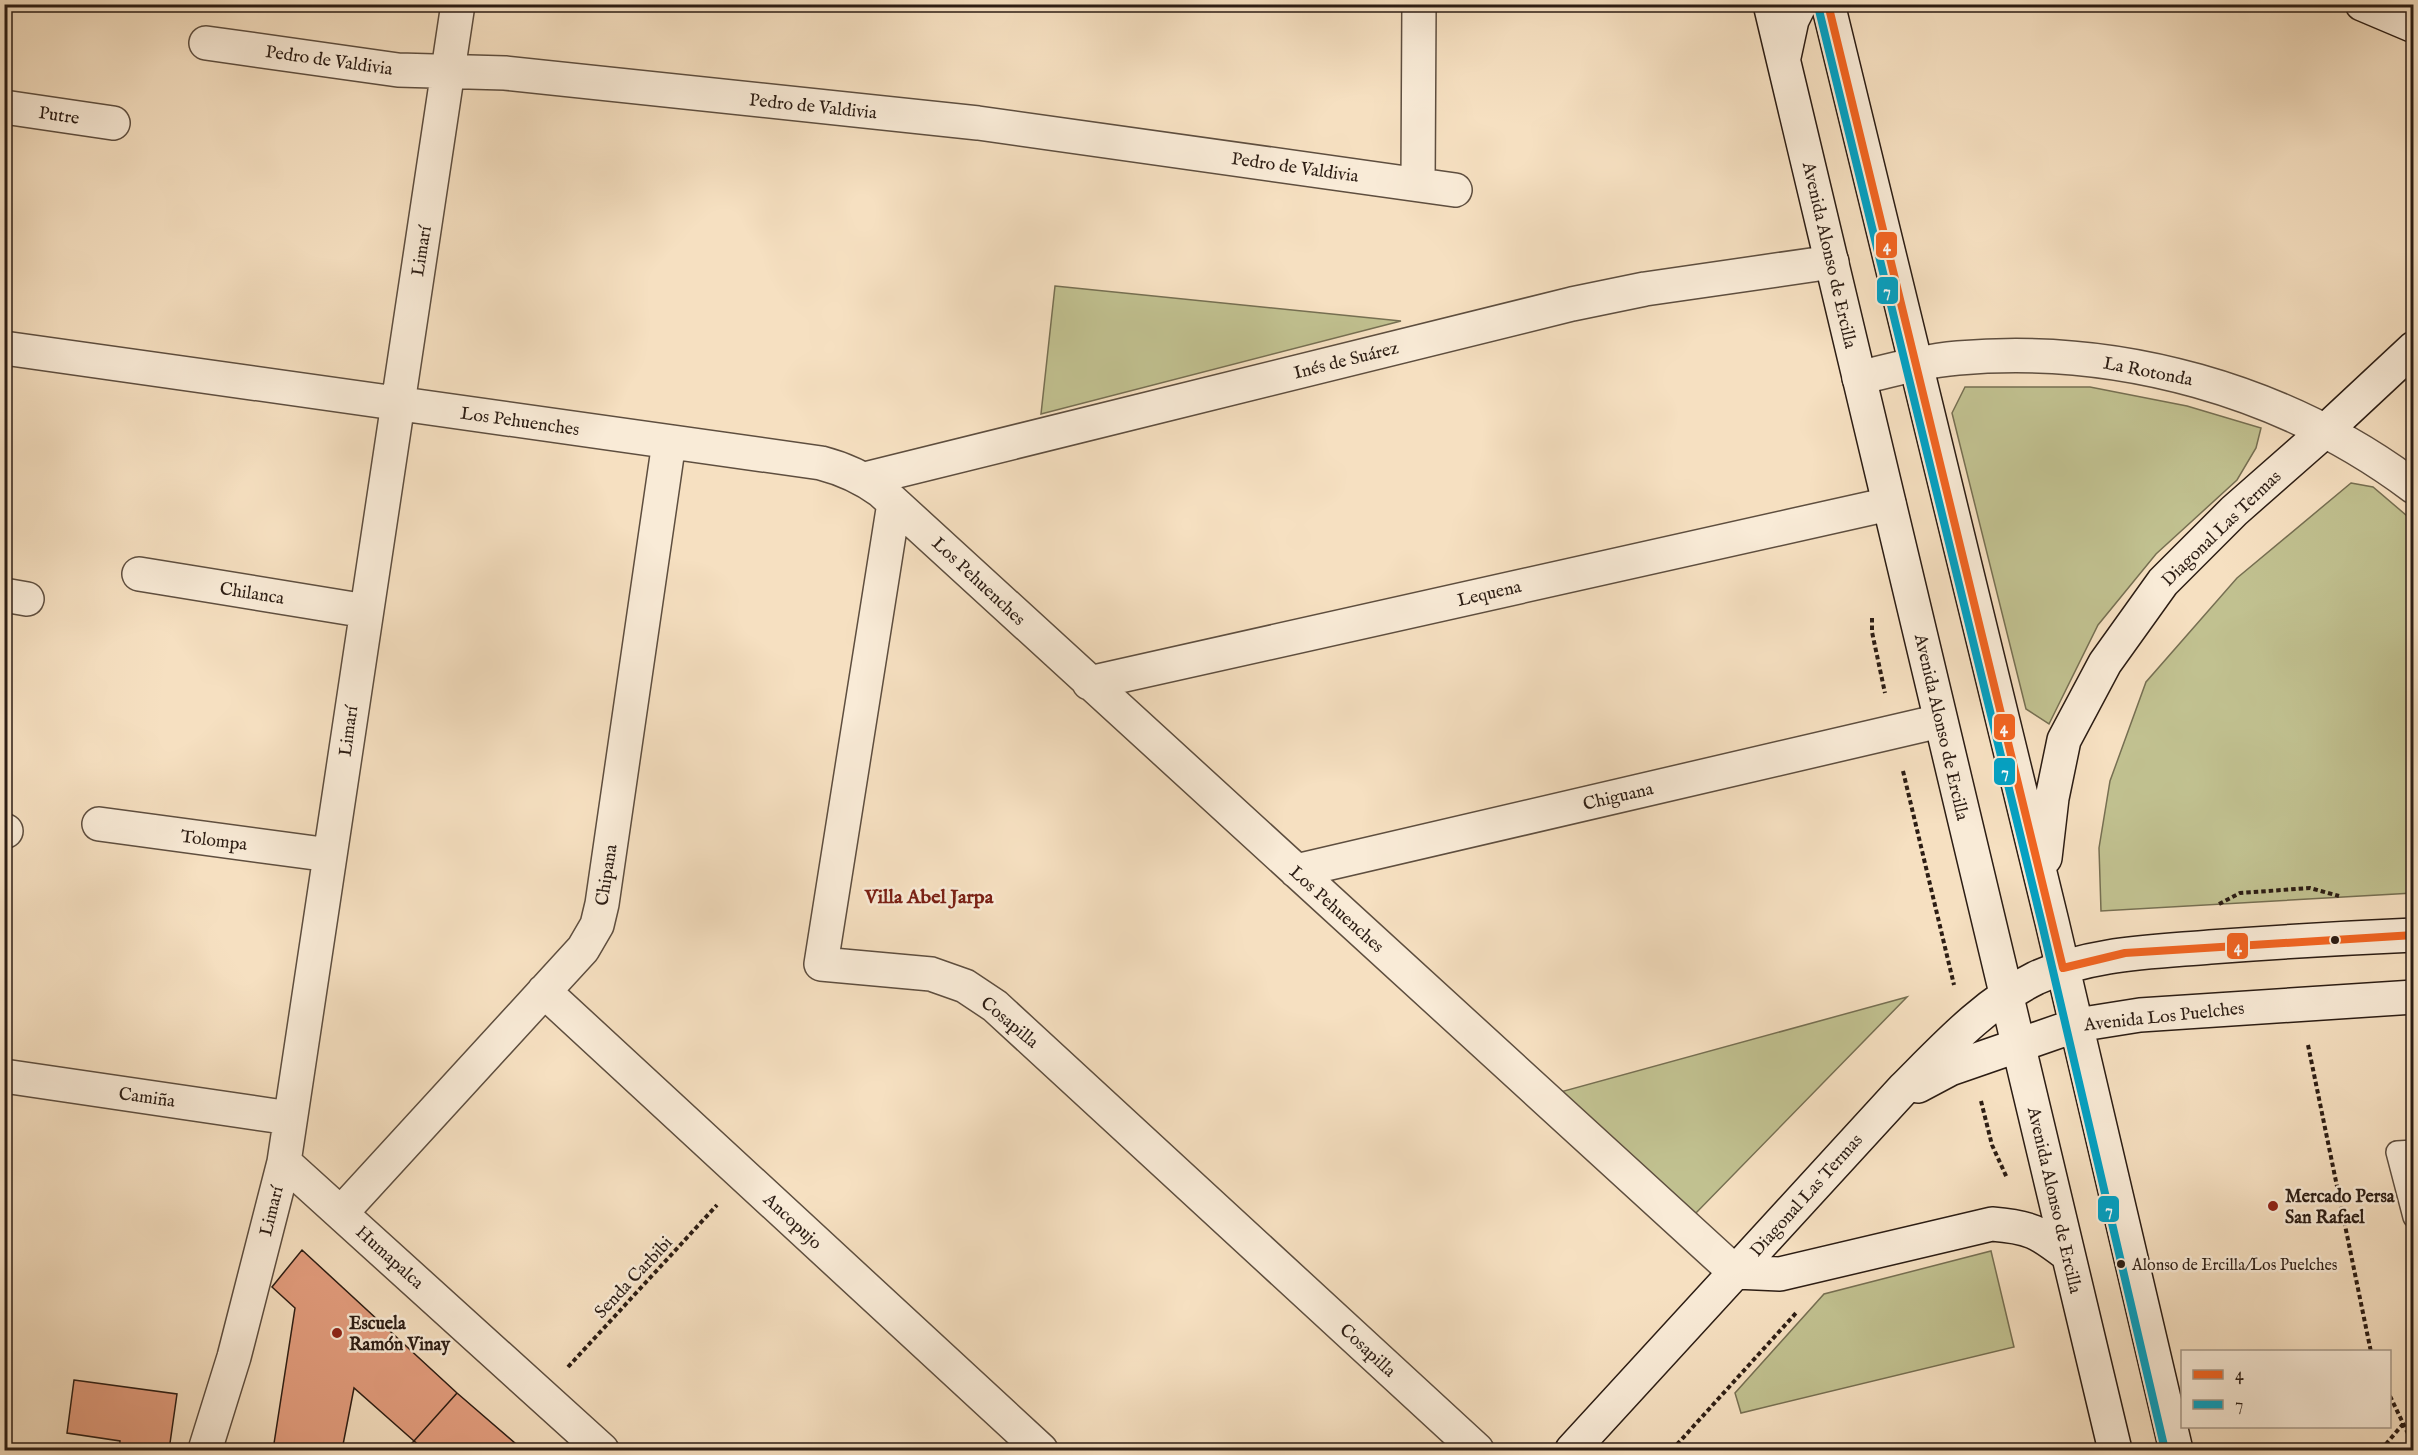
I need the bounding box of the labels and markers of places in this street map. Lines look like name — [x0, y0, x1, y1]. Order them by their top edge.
unlabelled marker — [2329, 934, 2341, 946]
place label: Mercado Persa San Rafael — [2285, 1186, 2396, 1230]
marker: Mercado Persa San Rafael — [2266, 1199, 2280, 1213]
place label: Alonso de Ercilla/Los Puelches — [2131, 1256, 2338, 1276]
marker: Alonso de Ercilla/Los Puelches — [2115, 1258, 2127, 1270]
place label: Escuela Ramón Vinay — [349, 1313, 451, 1357]
marker: Escuela Ramón Vinay — [330, 1326, 344, 1340]

